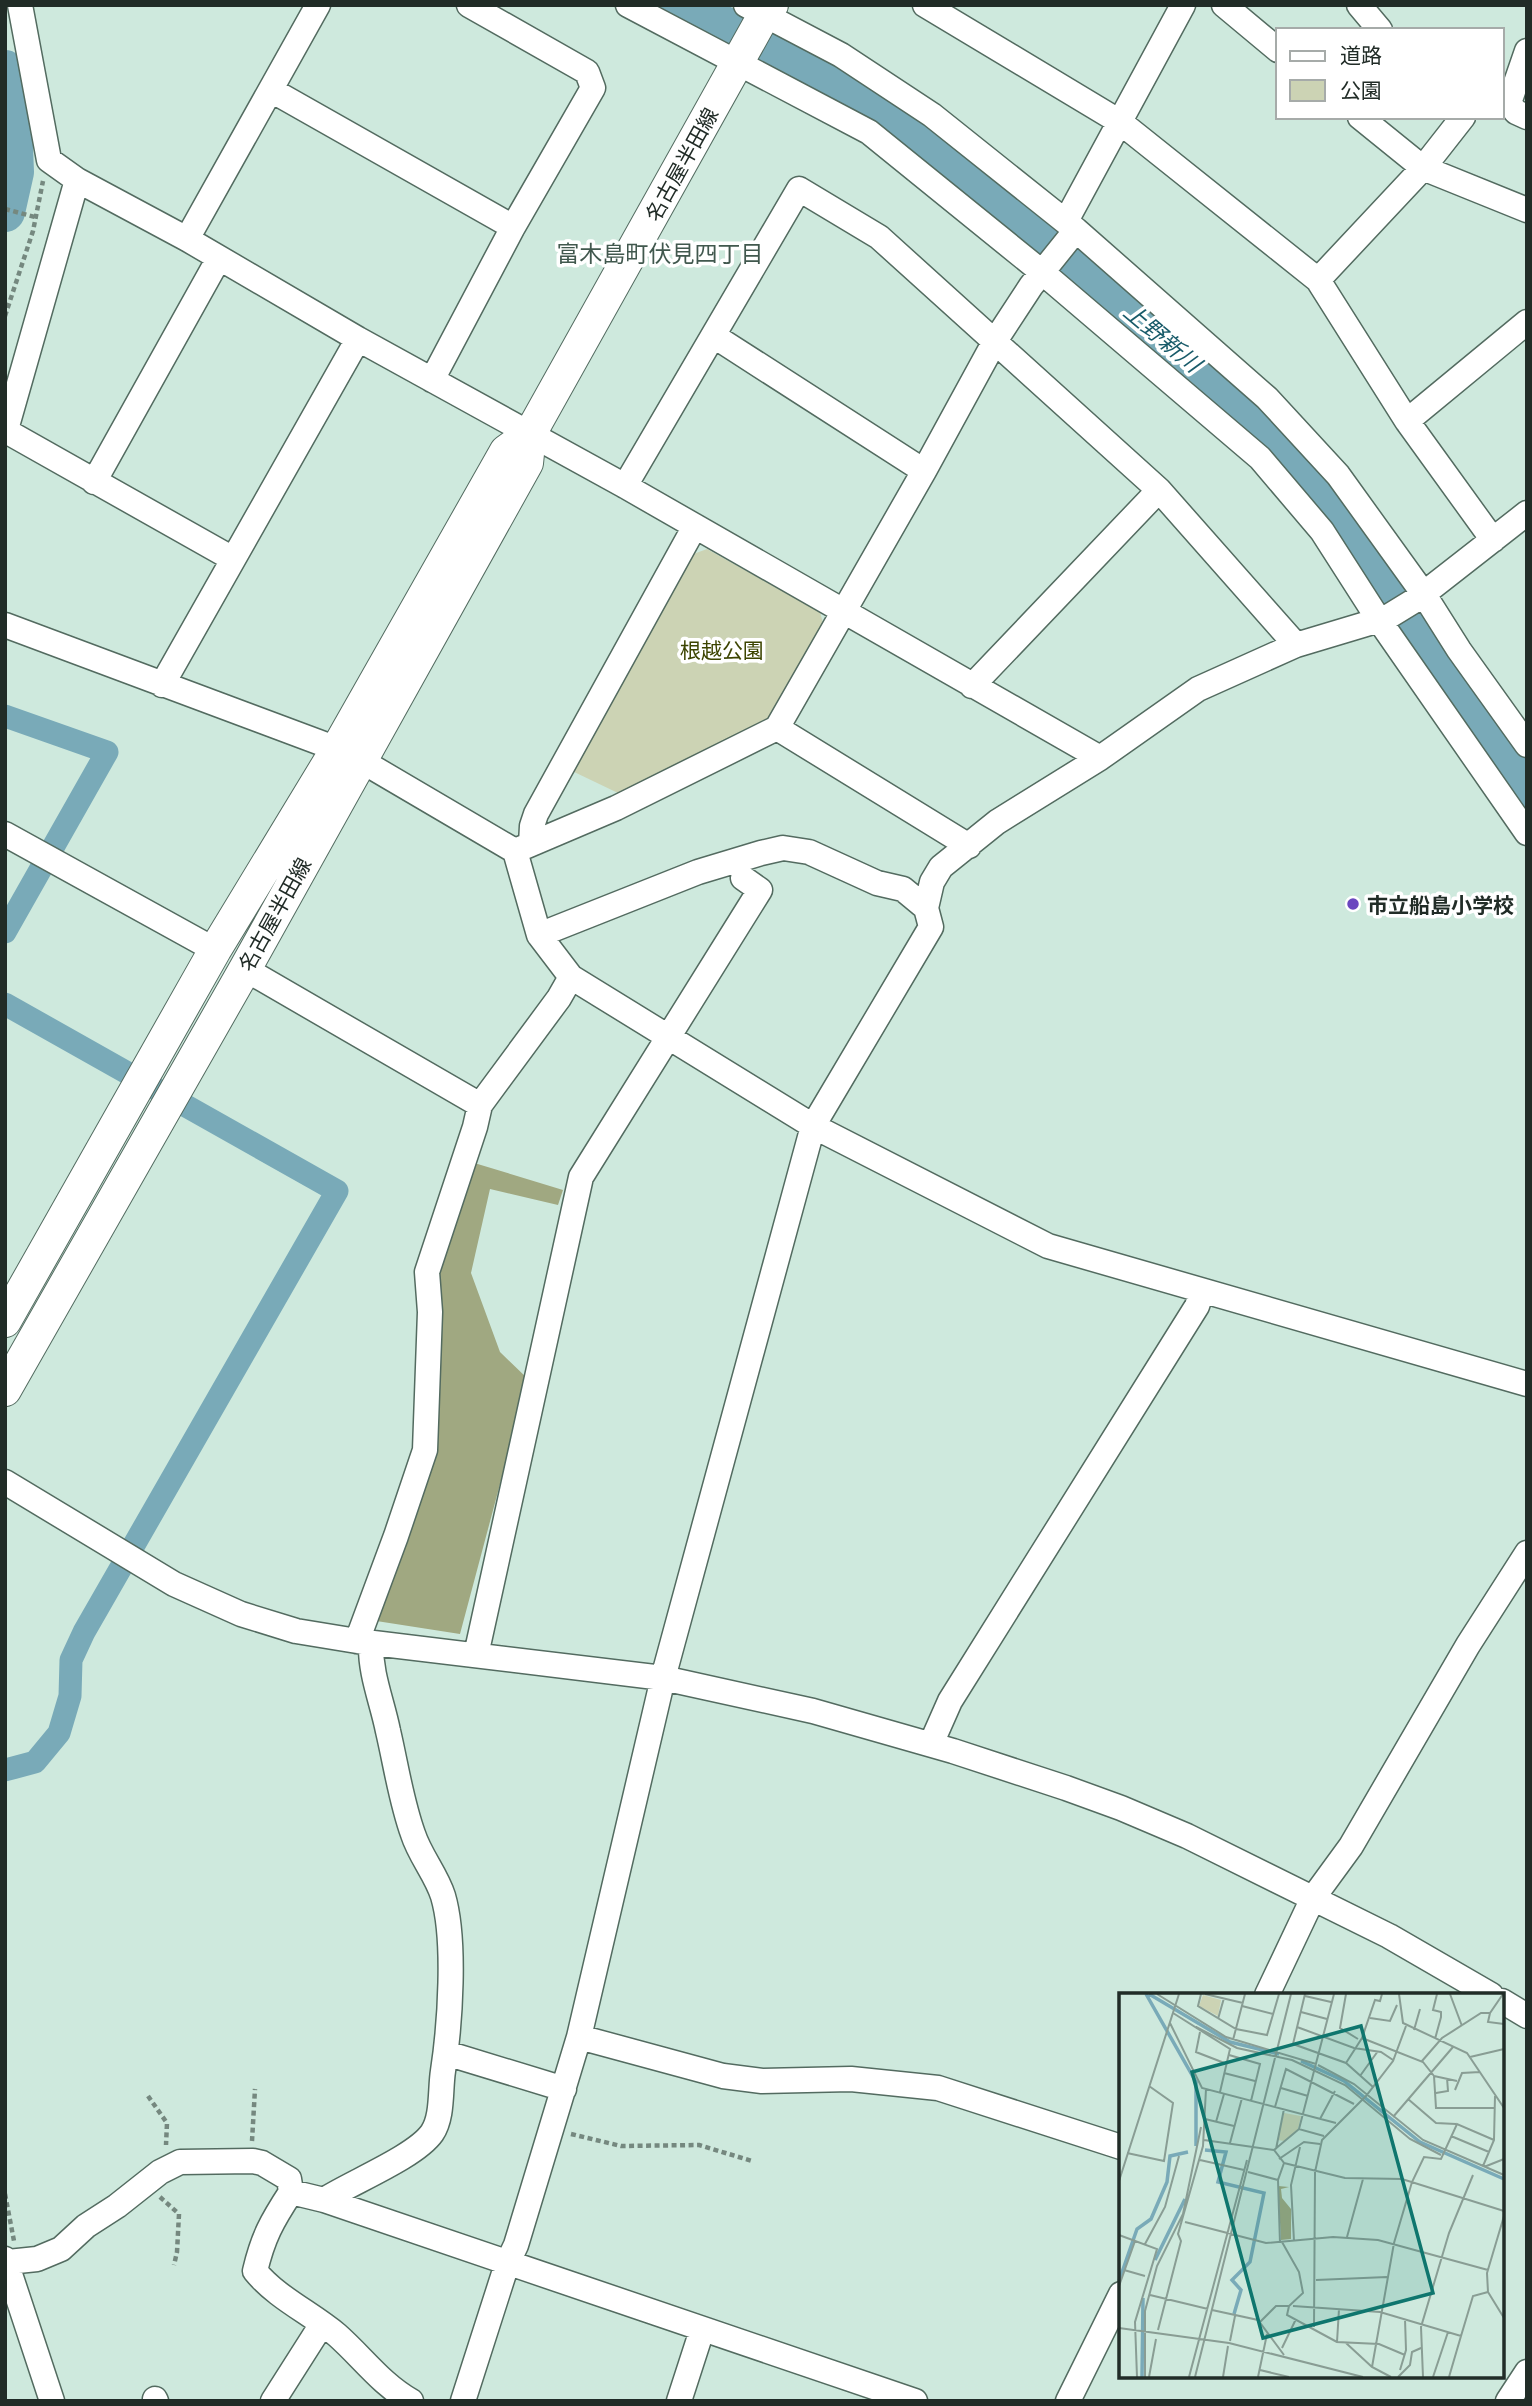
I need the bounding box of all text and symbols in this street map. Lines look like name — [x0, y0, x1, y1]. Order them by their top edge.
legend — [1276, 28, 1504, 119]
text: 道路 — [1340, 42, 1382, 67]
text: 公園 — [1340, 77, 1382, 102]
street label: 名古屋半田線 — [640, 103, 722, 225]
district label: 富木島町伏見四丁目 — [557, 239, 764, 267]
water label: 上野新川 — [1119, 297, 1210, 379]
park label: 根越公園 — [680, 637, 764, 662]
street label: 名古屋半田線 — [233, 853, 315, 975]
place label: 市立船島小学校 — [1367, 892, 1514, 917]
marker: 市立船島小学校 — [1345, 896, 1361, 912]
inset map — [1119, 1993, 1504, 2378]

